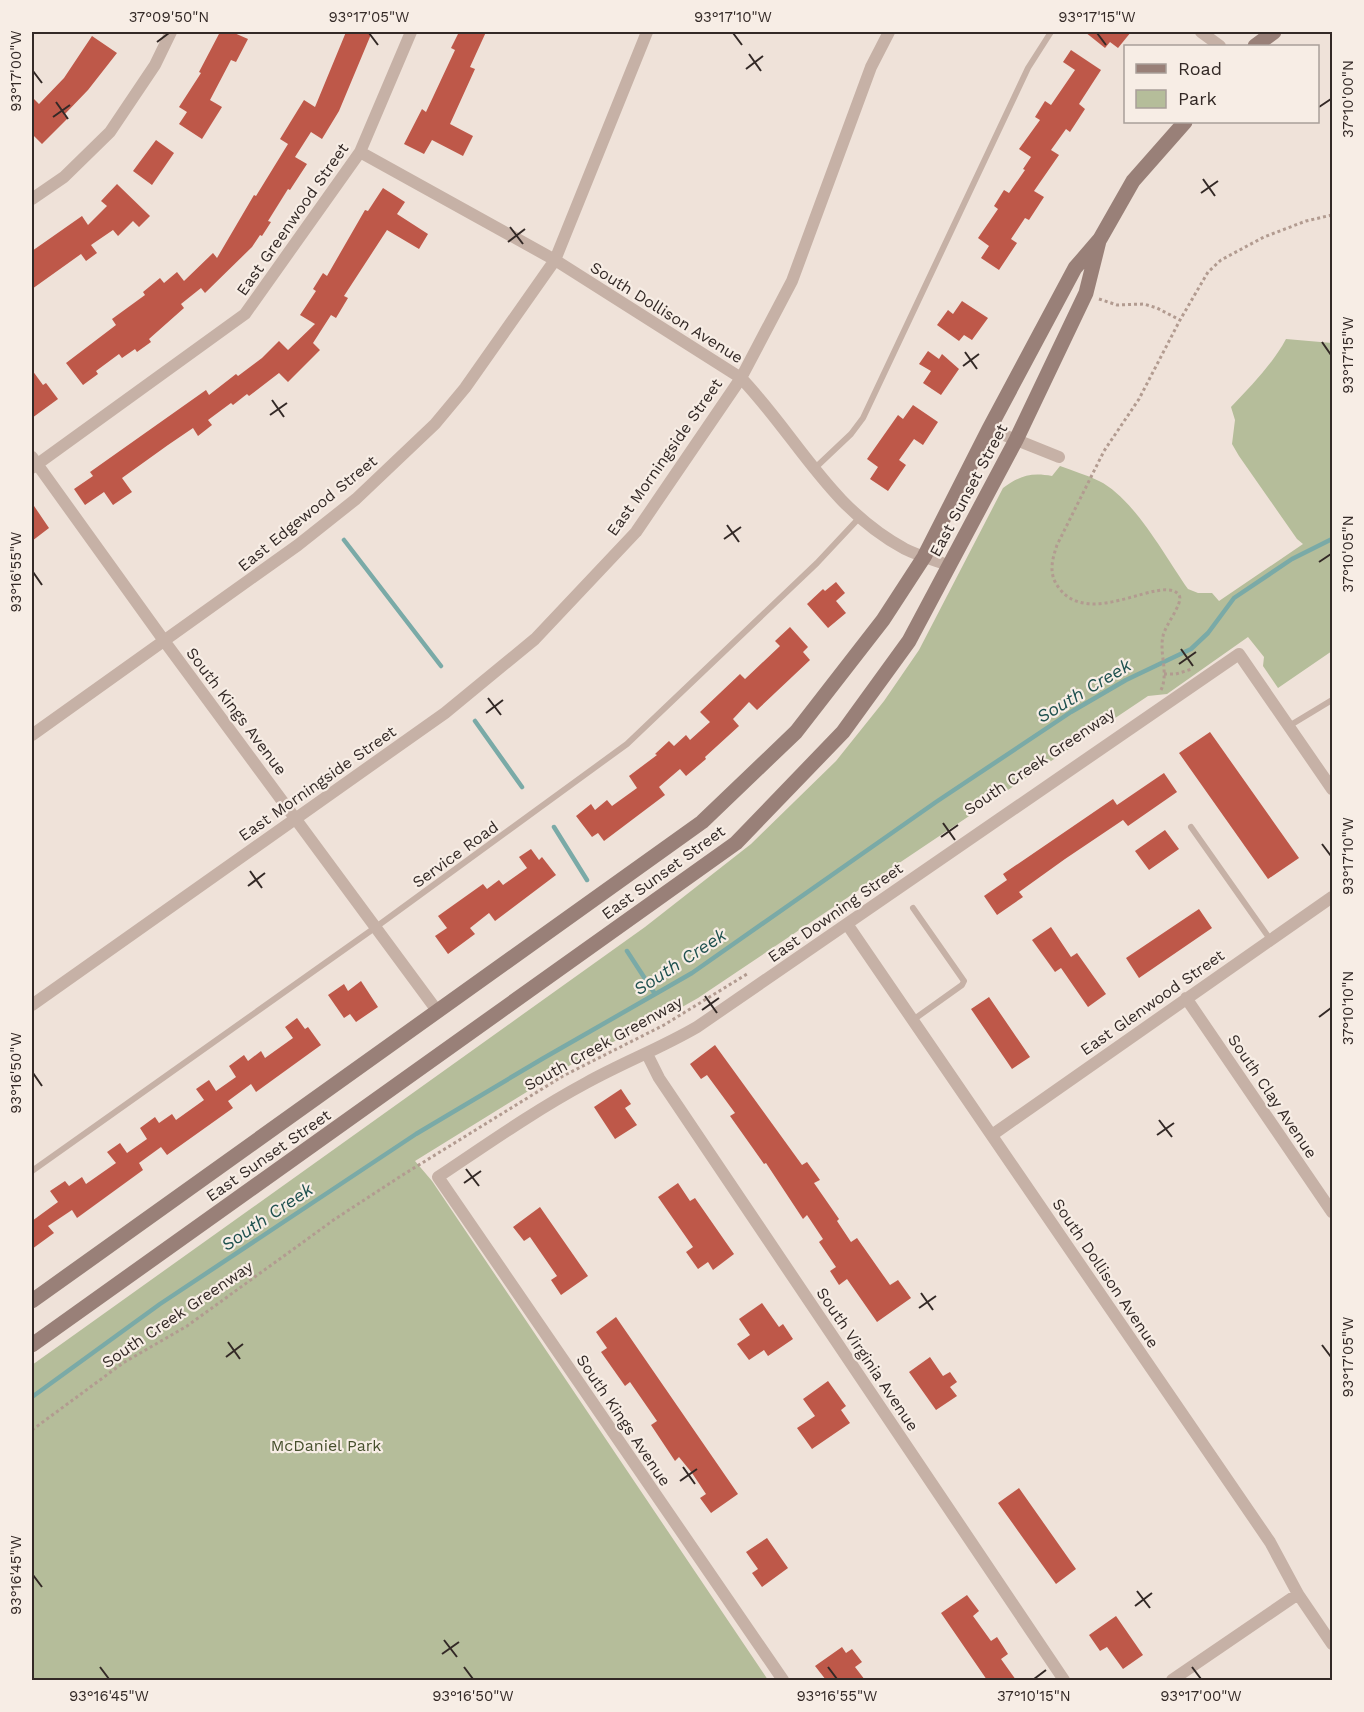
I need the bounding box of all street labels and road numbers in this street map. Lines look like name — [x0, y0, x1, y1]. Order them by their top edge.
street label: East Greenwood Street — [232, 139, 353, 299]
street label: South Dollison Avenue — [587, 258, 747, 367]
street label: East Morningside Street — [603, 375, 726, 540]
street label: East Sunset Street — [925, 420, 1012, 560]
street label: East Edgewood Street — [234, 451, 381, 575]
street label: South Kings Avenue — [182, 644, 291, 779]
street label: South Creek Greenway — [960, 703, 1119, 819]
street label: East Morningside Street — [235, 722, 400, 845]
street label: Service Road — [409, 817, 502, 892]
street label: East Sunset Street — [598, 821, 729, 923]
street label: East Downing Street — [764, 858, 907, 966]
street label: East Glenwood Street — [1077, 945, 1228, 1059]
street label: South Creek Greenway — [521, 992, 686, 1095]
street label: South Clay Avenue — [1224, 1031, 1321, 1162]
street label: East Sunset Street — [202, 1105, 334, 1206]
street label: South Dollison Avenue — [1048, 1195, 1163, 1352]
street label: South Creek Greenway — [98, 1256, 257, 1372]
street label: South Virginia Avenue — [812, 1284, 923, 1435]
street label: South Kings Avenue — [572, 1351, 675, 1490]

